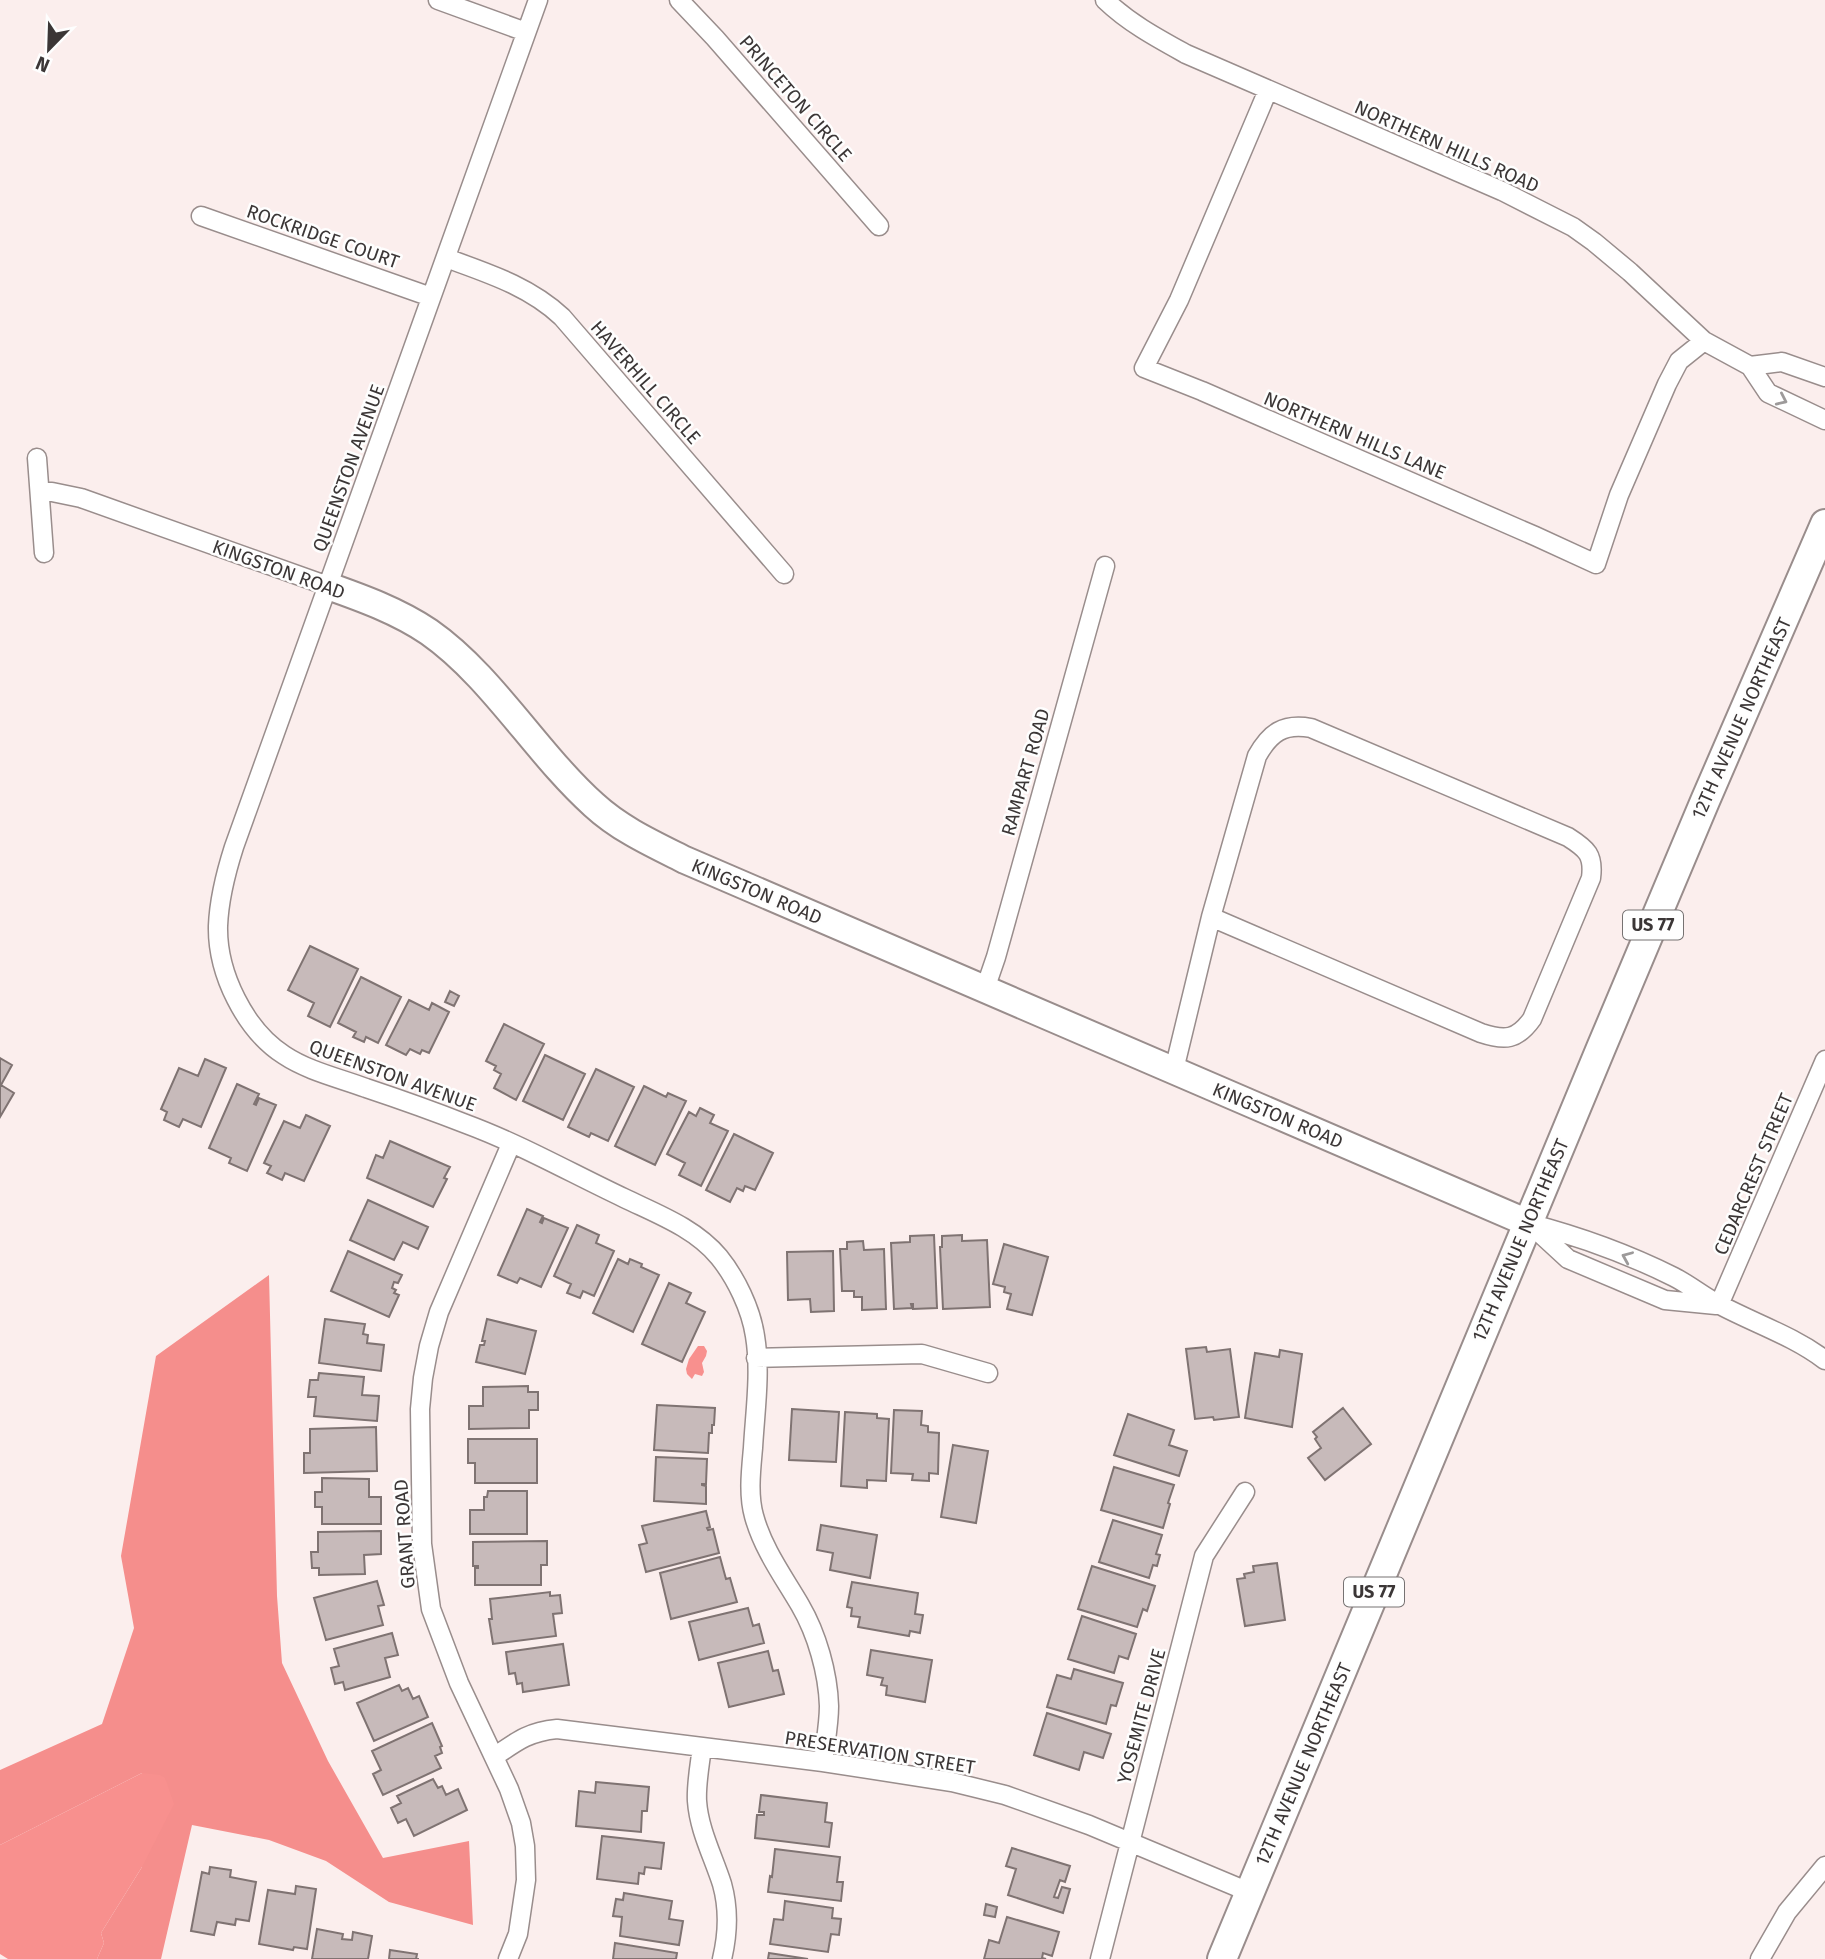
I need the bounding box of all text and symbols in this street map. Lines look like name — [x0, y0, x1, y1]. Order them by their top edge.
north arrow — [14, 14, 84, 84]
street label: PRINCETON CIRCLE — [734, 30, 857, 166]
text: N — [32, 51, 53, 77]
street label: NORTHERN HILLS ROAD — [1351, 95, 1543, 198]
street label: ROCKRIDGE COURT — [244, 200, 402, 273]
street label: HAVERHILL CIRCLE — [586, 316, 706, 449]
street label: QUEENSTON AVENUE — [308, 381, 389, 555]
street label: NORTHERN HILLS LANE — [1260, 387, 1449, 484]
one-way arrow — [1774, 392, 1787, 406]
street label: KINGSTON ROAD — [209, 535, 348, 604]
street label: 12TH AVENUE NORTHEAST — [1687, 614, 1796, 822]
street label: RAMPART ROAD — [996, 706, 1055, 838]
street label: KINGSTON ROAD — [688, 854, 825, 929]
road number: US 77 — [1623, 910, 1683, 940]
street label: QUEENSTON AVENUE — [306, 1035, 480, 1116]
street label: KINGSTON ROAD — [1209, 1078, 1346, 1153]
street label: CEDARCREST STREET — [1709, 1090, 1798, 1258]
street label: 12TH AVENUE NORTHEAST — [1467, 1135, 1574, 1345]
one-way arrow — [1621, 1251, 1633, 1265]
street label: GRANT ROAD — [389, 1478, 420, 1589]
road number: US 77 — [1344, 1577, 1404, 1606]
street label: YOSEMITE DRIVE — [1112, 1646, 1171, 1786]
street label: 12TH AVENUE NORTHEAST — [1250, 1659, 1357, 1869]
street label: PRESERVATION STREET — [783, 1726, 977, 1779]

